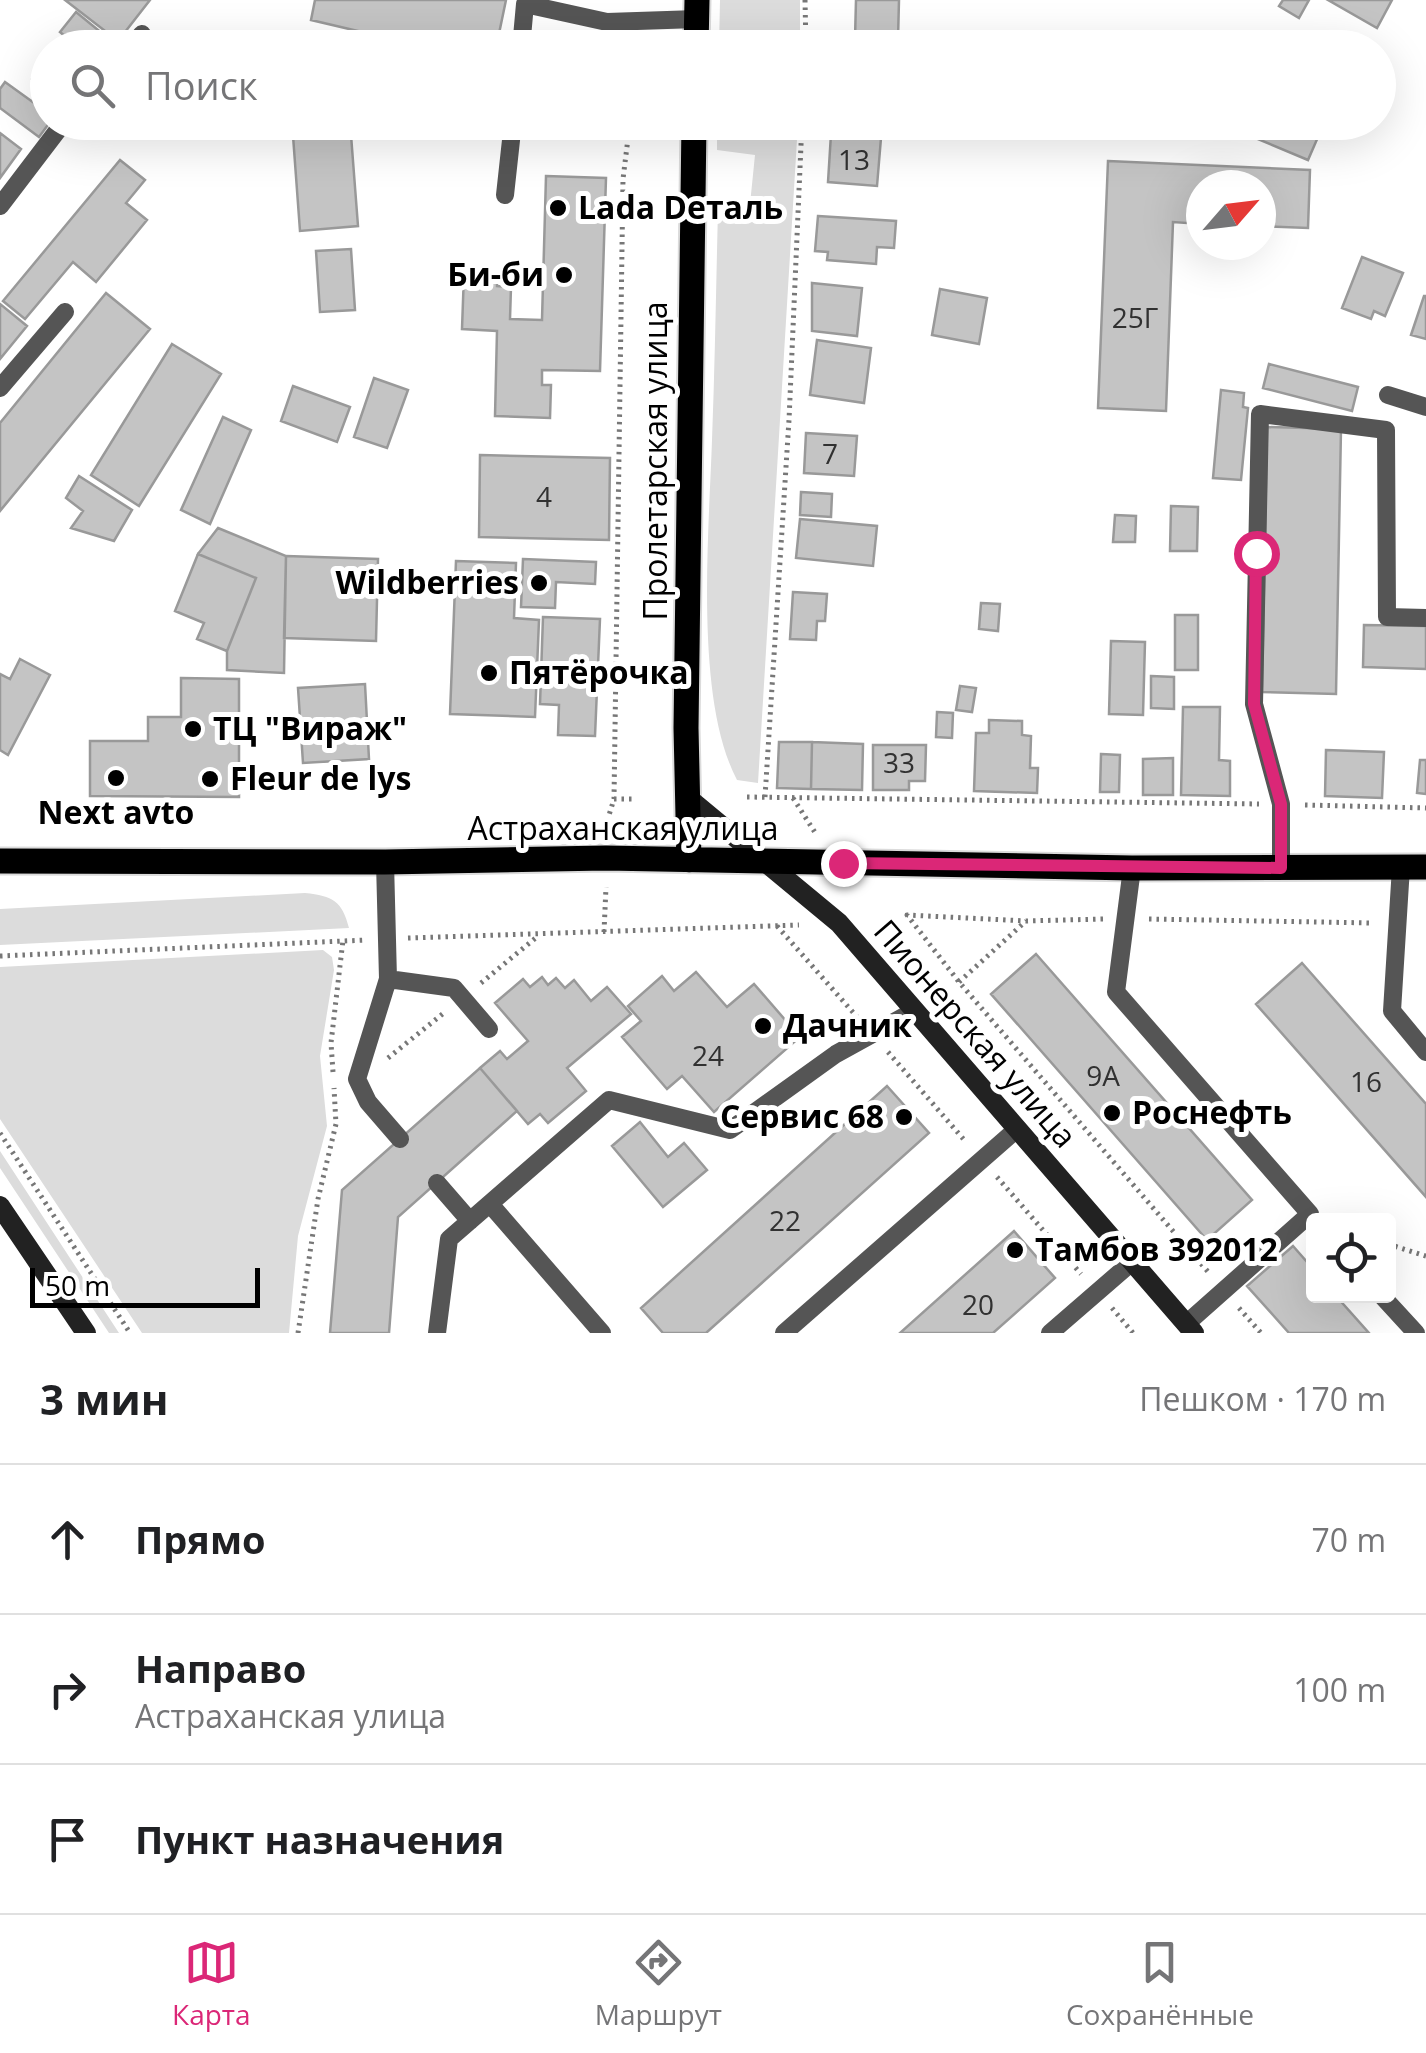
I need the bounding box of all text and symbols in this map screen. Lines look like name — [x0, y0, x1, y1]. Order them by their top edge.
search box — [30, 30, 1396, 140]
icon: search — [65, 58, 120, 113]
text: Поиск — [145, 59, 258, 111]
house number: 13 — [838, 140, 870, 178]
north arrow — [1186, 170, 1276, 260]
place label: Lada Dеталь — [578, 185, 783, 228]
marker: Lada Dеталь — [547, 197, 569, 219]
place label: Би-би — [447, 252, 544, 295]
marker: Би-би — [553, 264, 575, 286]
house number: 25Г — [1112, 298, 1158, 336]
street label: Пролетарская улица — [633, 302, 676, 621]
house number: 7 — [822, 434, 838, 472]
house number: 4 — [536, 477, 552, 515]
route start — [1234, 531, 1280, 577]
place label: Wildberries — [335, 560, 519, 603]
marker: Wildberries — [528, 572, 550, 594]
place label: Пятёрочка — [509, 650, 689, 693]
marker: Пятёрочка — [478, 662, 500, 684]
place label: ТЦ "Вираж" — [213, 706, 407, 749]
marker: ТЦ "Вираж" — [182, 718, 204, 740]
house number: 33 — [883, 743, 915, 781]
place label: Fleur de lys — [230, 756, 411, 799]
marker: Next avto — [105, 767, 127, 789]
marker: Fleur de lys — [199, 768, 221, 790]
place label: Next avto — [38, 790, 194, 833]
street label: Астраханская улица — [468, 806, 778, 849]
route end — [821, 841, 867, 887]
street label: Пионерская улица — [865, 910, 1087, 1156]
place label: Дачник — [783, 1003, 912, 1046]
marker: Дачник — [752, 1015, 774, 1037]
house number: 24 — [692, 1036, 724, 1074]
house number: 9А — [1086, 1056, 1120, 1094]
house number: 16 — [1350, 1062, 1382, 1100]
place label: Роснефть — [1132, 1090, 1292, 1133]
place label: Сервис 68 — [720, 1094, 884, 1137]
marker: Роснефть — [1101, 1102, 1123, 1124]
marker: Сервис 68 — [893, 1106, 915, 1128]
house number: 22 — [769, 1201, 801, 1239]
map controls — [1306, 1213, 1396, 1303]
button: locate — [1306, 1213, 1396, 1303]
place label: Тамбов 392012 — [1035, 1227, 1278, 1270]
marker: Тамбов 392012 — [1004, 1239, 1026, 1261]
scale bar — [30, 1263, 260, 1308]
text: 50 m — [45, 1266, 110, 1304]
house number: 20 — [962, 1285, 994, 1323]
text: 3 мин — [40, 1370, 168, 1427]
text: Пешком · 170 m — [1139, 1377, 1386, 1420]
icon: ahead — [40, 1512, 95, 1567]
text: Прямо — [135, 1513, 266, 1565]
text: 70 m — [1311, 1518, 1386, 1561]
text: Направо — [135, 1642, 306, 1694]
icon: right — [40, 1662, 95, 1717]
text: 100 m — [1293, 1668, 1386, 1711]
text: Астраханская улица — [135, 1694, 446, 1737]
icon: arrive — [40, 1812, 95, 1867]
text: Пункт назначения — [135, 1813, 504, 1865]
tab: Карта — [172, 1935, 251, 2033]
tab: Маршрут — [595, 1935, 722, 2033]
tab: Сохранённые — [1066, 1935, 1254, 2033]

